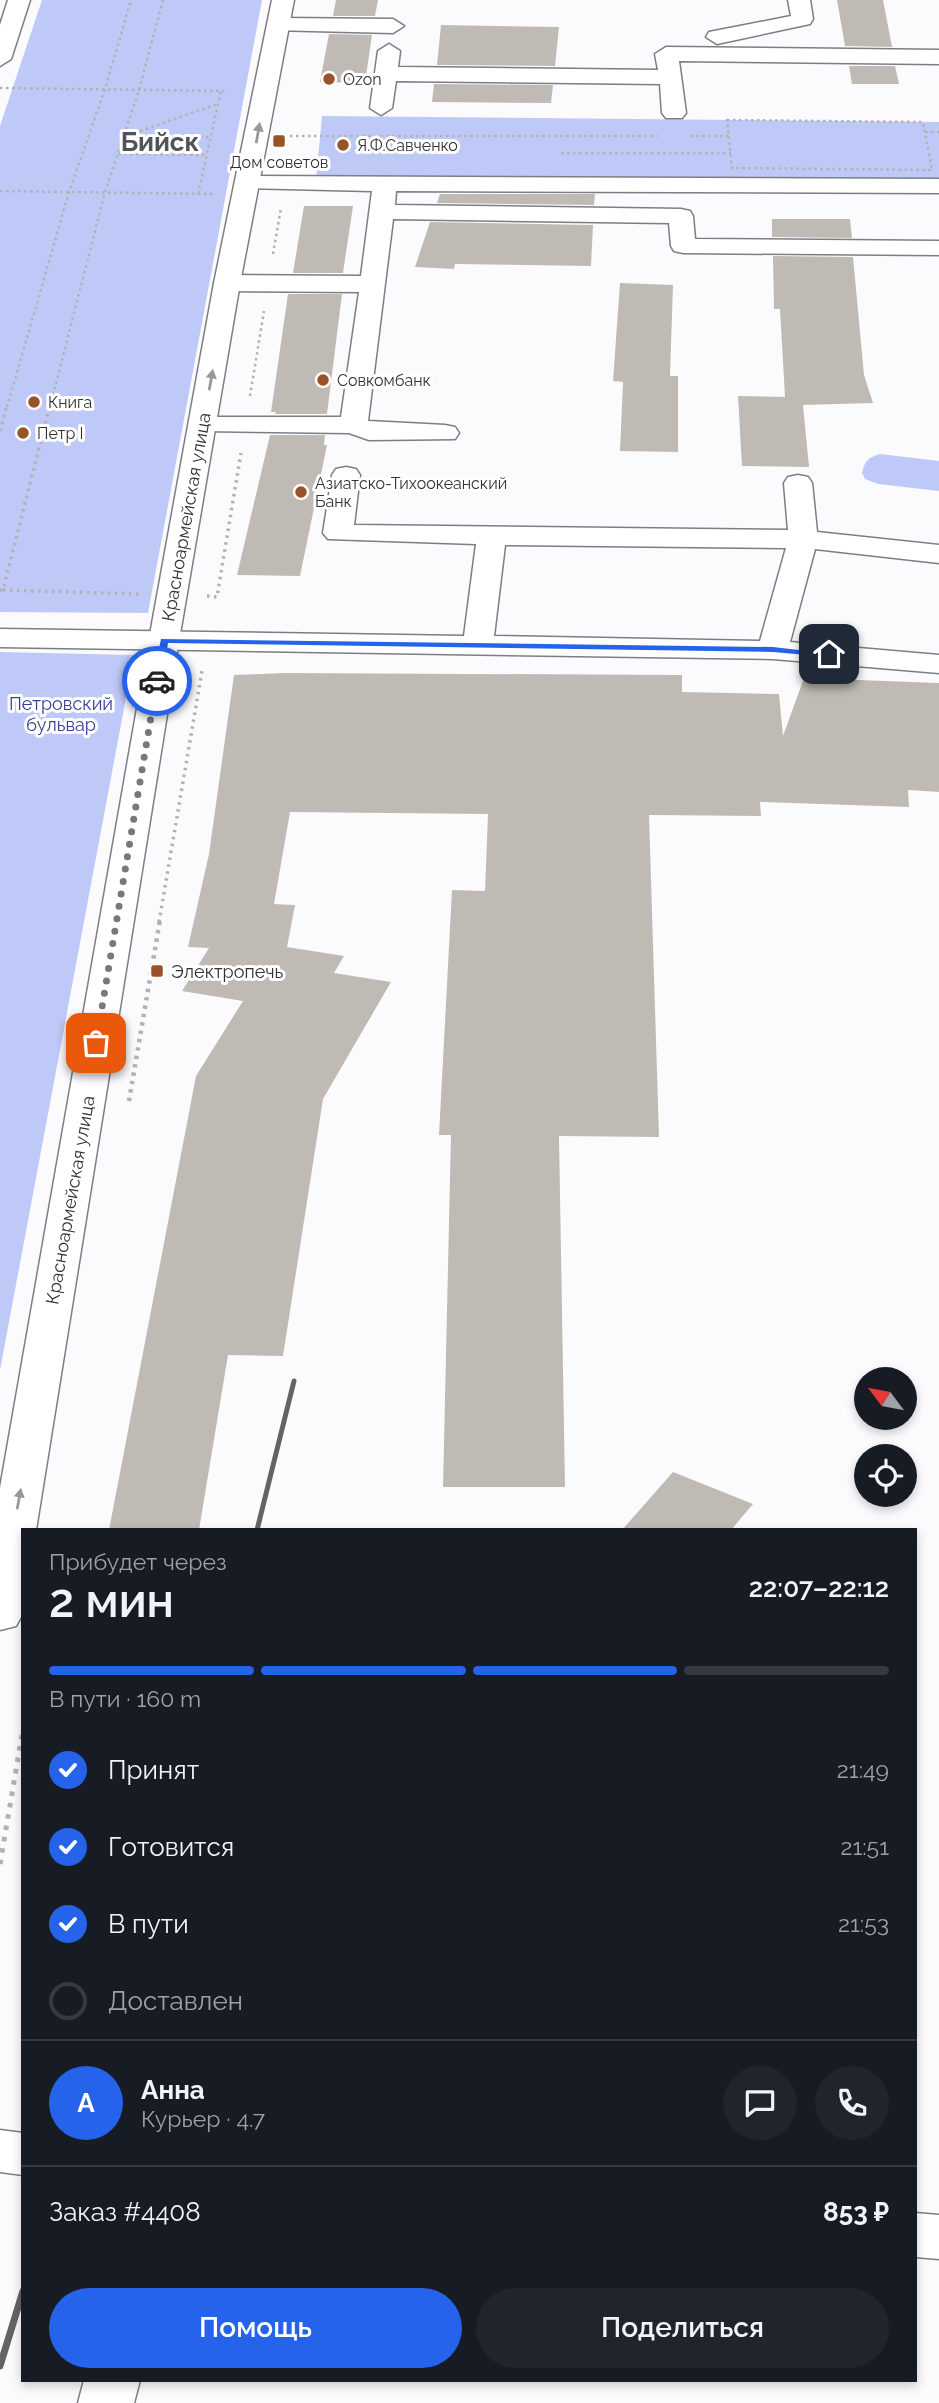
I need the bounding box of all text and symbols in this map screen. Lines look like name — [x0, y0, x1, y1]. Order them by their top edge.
place label: Ozon — [343, 70, 382, 89]
marker: Ozon — [321, 71, 337, 87]
one-way arrow — [253, 122, 264, 144]
district label: Бийск — [121, 127, 200, 157]
marker: Дом советов — [271, 133, 287, 149]
place label: Я.Ф.Савченко — [357, 136, 458, 155]
marker: Я.Ф.Савченко — [335, 137, 351, 153]
place label: Дом советов — [230, 153, 328, 172]
one-way arrow — [206, 369, 217, 391]
place label: Совкомбанк — [337, 371, 431, 390]
marker: Совкомбанк — [315, 372, 331, 388]
place label: Книга — [48, 393, 92, 412]
marker: Книга — [26, 394, 42, 410]
street label: Красноармейская улица — [157, 411, 215, 623]
place label: Петр I — [37, 424, 83, 443]
marker: Петр I — [15, 425, 31, 441]
place label: Азиатско-Тихоокеанский Банк — [315, 474, 507, 511]
marker: Азиатско-Тихоокеанский Банк — [293, 484, 309, 500]
pin — [799, 624, 859, 684]
icon: home — [810, 635, 848, 673]
courier — [122, 646, 192, 716]
icon: car — [138, 662, 176, 700]
park label: Петровский бульвар — [9, 693, 113, 735]
place label: Электропечь — [171, 961, 284, 982]
marker: Электропечь — [149, 963, 165, 979]
pin — [66, 1013, 126, 1073]
icon: bag — [77, 1024, 115, 1062]
street label: Красноармейская улица — [41, 1094, 99, 1306]
north arrow — [854, 1367, 917, 1430]
map controls — [854, 1367, 917, 1507]
button: locate — [854, 1444, 917, 1507]
one-way arrow — [14, 1488, 25, 1510]
text: Прибудет через — [49, 1548, 227, 1575]
text: 22:07–22:12 — [749, 1573, 889, 1603]
text: 2 мин — [49, 1574, 174, 1628]
text: В пути · 160 m — [49, 1685, 201, 1712]
icon: check — [49, 1751, 87, 1789]
text: Принят — [108, 1755, 199, 1785]
text: 21:49 — [837, 1756, 889, 1783]
icon: check — [49, 1828, 87, 1866]
text: Готовится — [108, 1832, 234, 1862]
text: 21:51 — [840, 1833, 889, 1860]
icon: check — [49, 1905, 87, 1943]
text: В пути — [108, 1909, 189, 1939]
text: 21:53 — [838, 1910, 889, 1937]
text: Доставлен — [108, 1986, 243, 2016]
button: chat — [723, 2066, 797, 2140]
button: phone — [815, 2066, 889, 2140]
text: Анна — [141, 2075, 205, 2105]
text: А — [77, 2088, 95, 2118]
text: Курьер · 4.7 — [141, 2105, 265, 2132]
text: Заказ #4408 — [49, 2197, 201, 2227]
text: 853 ₽ — [823, 2197, 889, 2227]
button: Помощь — [49, 2288, 462, 2368]
button: Поделиться — [476, 2288, 889, 2368]

